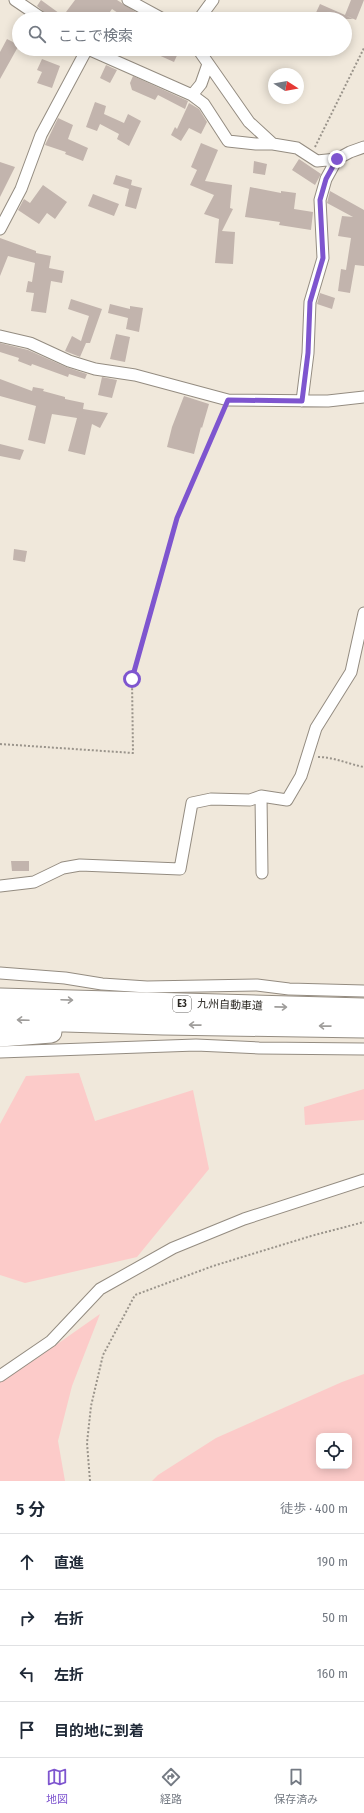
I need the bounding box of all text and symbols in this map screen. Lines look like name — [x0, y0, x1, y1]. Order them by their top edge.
search box — [12, 12, 352, 56]
icon: search — [26, 23, 48, 45]
text: ここで検索 — [58, 27, 133, 45]
north arrow — [268, 68, 304, 104]
route end — [328, 150, 346, 168]
route start — [123, 670, 141, 688]
one-way arrow — [60, 996, 73, 1004]
road number: E3 — [173, 996, 191, 1012]
street label: 九州自動車道 — [197, 997, 263, 1013]
one-way arrow — [274, 1003, 287, 1010]
one-way arrow — [17, 1016, 30, 1024]
one-way arrow — [189, 1021, 202, 1029]
one-way arrow — [319, 1023, 332, 1030]
map controls — [316, 1433, 352, 1469]
button: locate — [316, 1433, 352, 1469]
text: 5 分 — [16, 1499, 45, 1520]
text: 徒歩 · 400 m — [280, 1501, 348, 1516]
icon: ahead — [16, 1551, 38, 1573]
text: 直進 — [54, 1554, 84, 1572]
text: 190 m — [317, 1554, 348, 1569]
icon: right — [16, 1607, 38, 1629]
text: 右折 — [54, 1610, 84, 1628]
text: 50 m — [322, 1610, 348, 1625]
icon: left — [16, 1663, 38, 1685]
text: 左折 — [54, 1666, 84, 1684]
text: 160 m — [317, 1666, 348, 1681]
icon: arrive — [16, 1719, 38, 1741]
text: 目的地に到着 — [54, 1722, 144, 1740]
tab: 地図 — [46, 1766, 68, 1806]
tab: 経路 — [160, 1766, 182, 1806]
tab: 保存済み — [274, 1766, 318, 1806]

